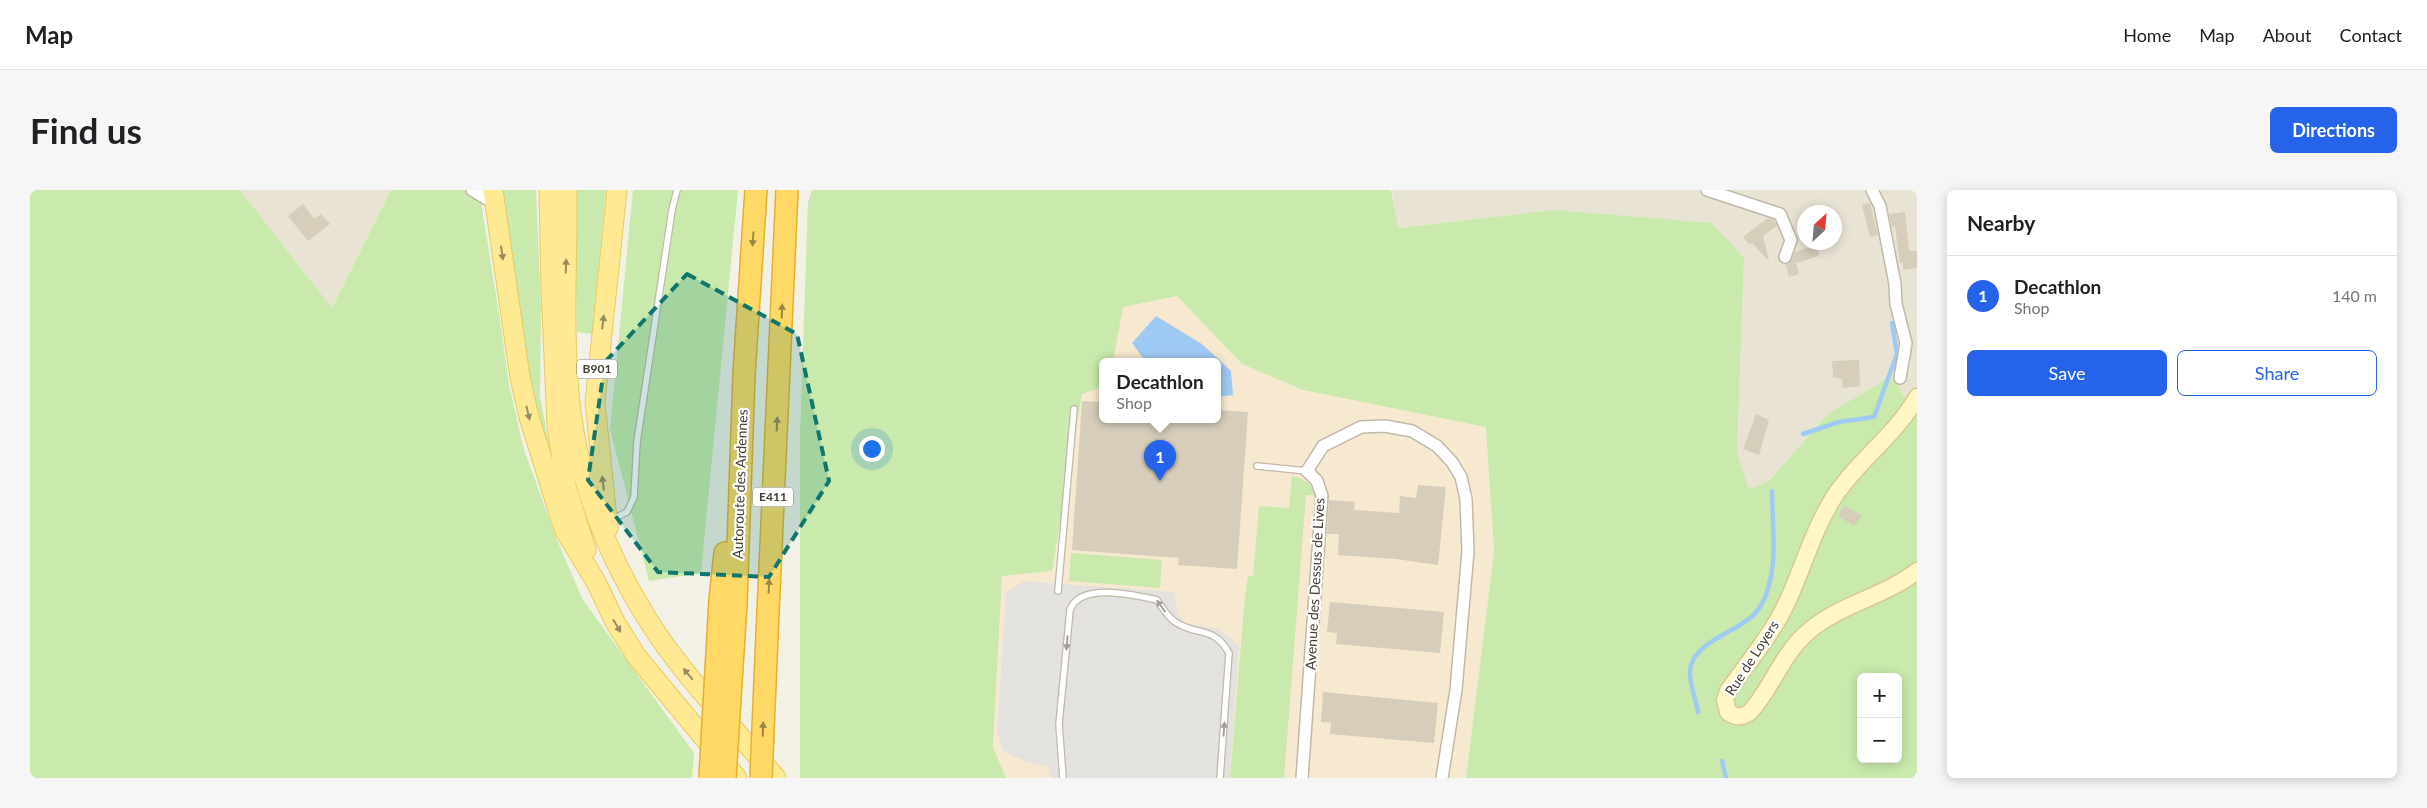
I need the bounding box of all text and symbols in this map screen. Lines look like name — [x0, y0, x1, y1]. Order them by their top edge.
text: Map — [25, 20, 73, 49]
text: Home — [2123, 24, 2171, 46]
text: Map — [2199, 24, 2235, 46]
text: About — [2263, 24, 2312, 46]
text: Contact — [2340, 24, 2402, 46]
button: Directions — [2270, 107, 2397, 153]
text: Find us — [30, 109, 142, 151]
north arrow — [1797, 205, 1842, 250]
text: Nearby — [1967, 210, 2035, 235]
one-way arrow — [748, 231, 756, 247]
one-way arrow — [498, 245, 506, 261]
one-way arrow — [563, 258, 571, 274]
text: Decathlon — [2014, 275, 2101, 298]
text: 1 — [1978, 286, 1988, 305]
text: 140 m — [2332, 286, 2377, 305]
text: Shop — [2014, 298, 2050, 317]
one-way arrow — [778, 303, 786, 319]
one-way arrow — [599, 313, 607, 329]
button: Save — [1967, 350, 2167, 396]
button: Share — [2177, 350, 2377, 396]
popup — [1099, 358, 1221, 423]
road number: B901 — [577, 360, 617, 378]
text: Decathlon — [1116, 370, 1204, 393]
text: Shop — [1116, 393, 1152, 412]
one-way arrow — [524, 406, 532, 421]
street label: Autoroute des Ardennes — [728, 409, 751, 559]
one-way arrow — [773, 416, 781, 432]
your location — [859, 436, 885, 462]
pin: 1 — [1144, 440, 1176, 481]
one-way arrow — [599, 475, 607, 491]
road number: E411 — [753, 488, 793, 506]
street label: Avenue des Dessus de Lives — [1302, 498, 1327, 670]
one-way arrow — [766, 578, 774, 594]
one-way arrow — [1156, 600, 1166, 613]
street label: Rue de Loyers — [1721, 617, 1782, 698]
one-way arrow — [613, 619, 622, 632]
one-way arrow — [1063, 636, 1071, 652]
one-way arrow — [683, 667, 694, 680]
map controls — [1857, 673, 1902, 763]
button: + — [1857, 673, 1902, 718]
button: − — [1857, 718, 1902, 763]
one-way arrow — [760, 721, 768, 737]
one-way arrow — [1220, 721, 1228, 737]

